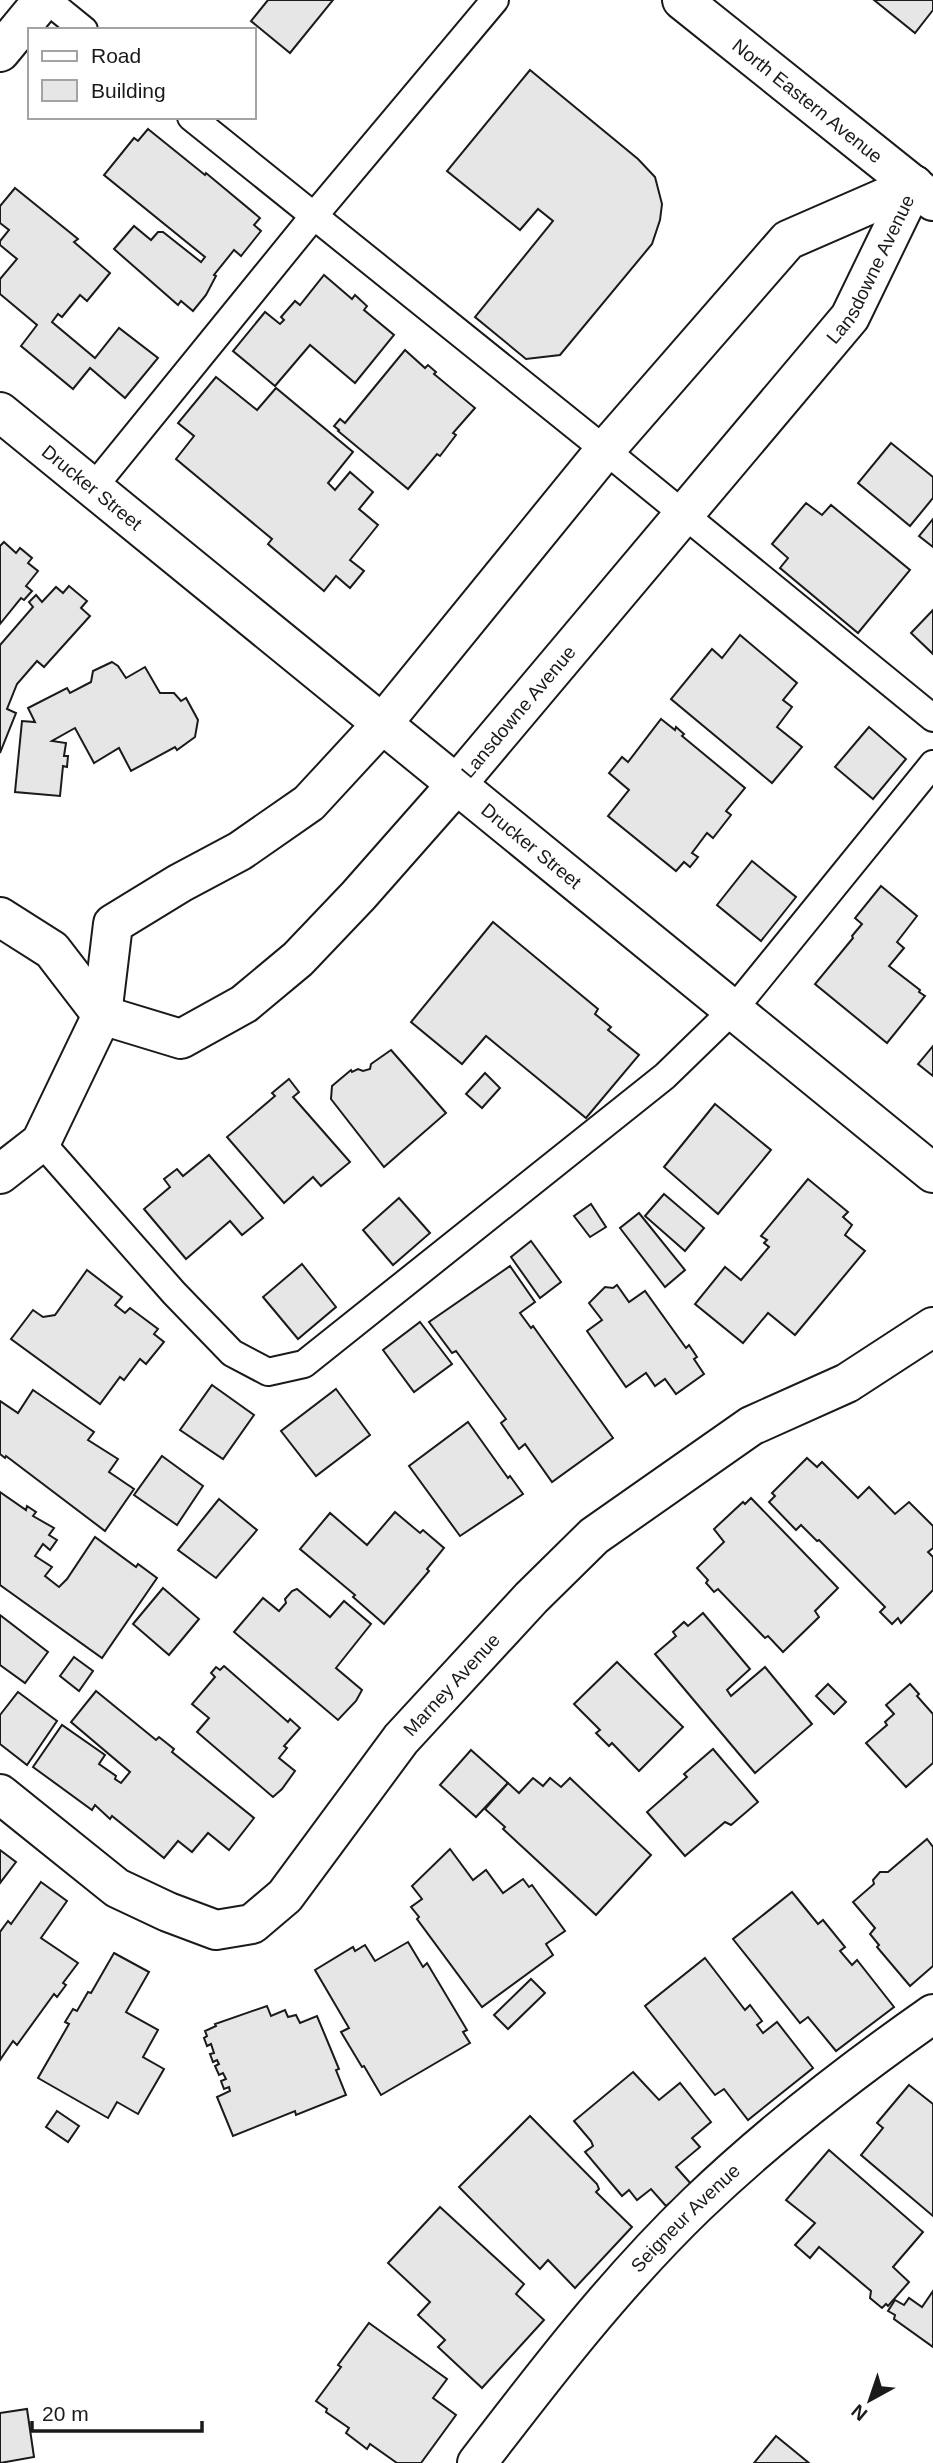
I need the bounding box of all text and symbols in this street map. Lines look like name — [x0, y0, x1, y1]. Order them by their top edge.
legend — [28, 28, 256, 119]
street label: North Eastern Avenue — [728, 35, 886, 167]
text: Road — [91, 44, 141, 67]
text: Building — [91, 79, 166, 102]
street label: Lansdowne Avenue — [822, 192, 919, 348]
street label: Drucker Street — [38, 441, 147, 535]
street label: Lansdowne Avenue — [457, 641, 580, 782]
street label: Drucker Street — [477, 799, 586, 893]
street label: Marney Avenue — [399, 1629, 504, 1740]
street label: Seigneur Avenue — [627, 2160, 744, 2276]
north arrow — [835, 2365, 905, 2435]
scale bar — [32, 2390, 201, 2434]
text: N — [847, 2400, 871, 2425]
text: 20 m — [42, 2402, 89, 2425]

